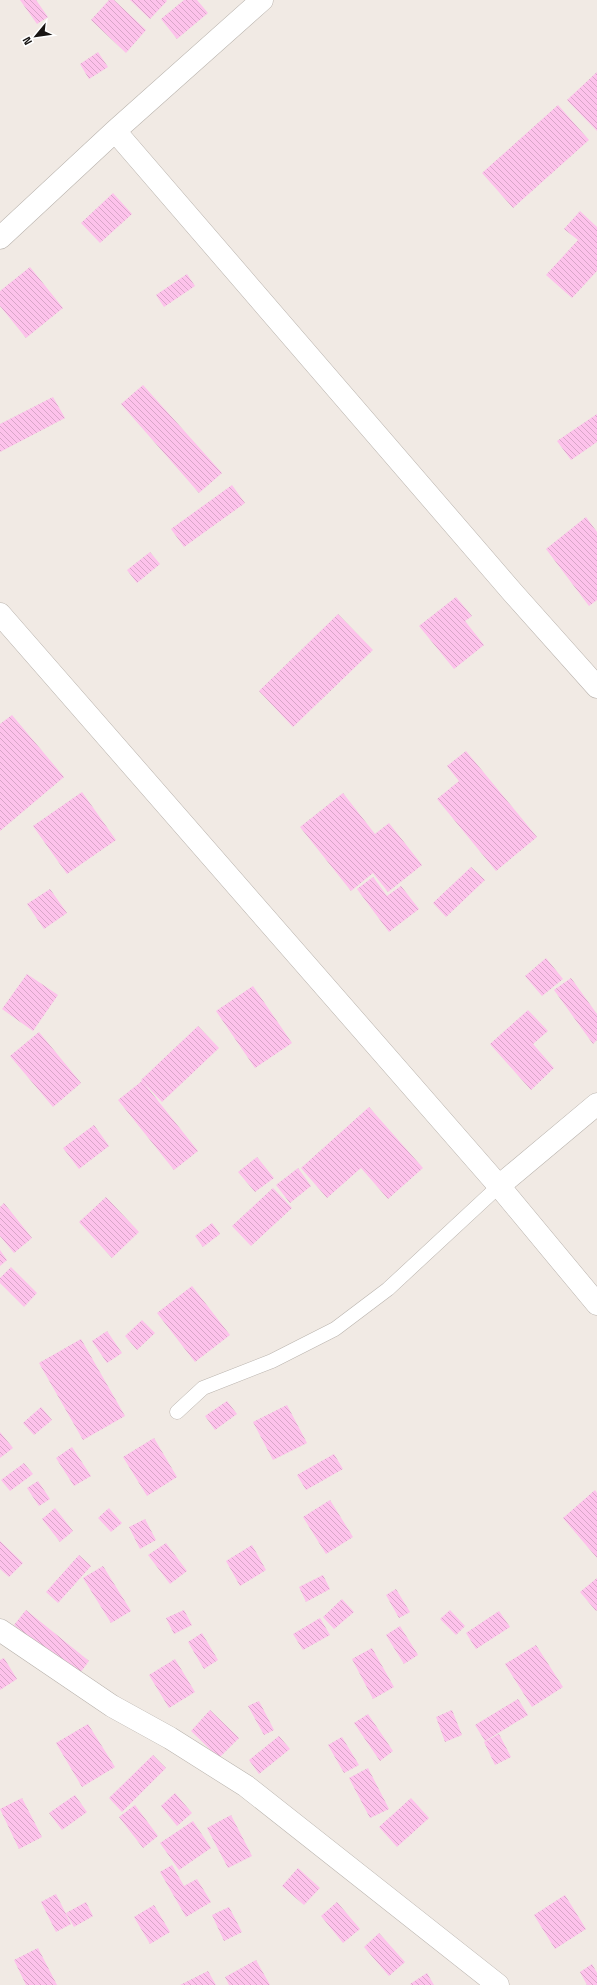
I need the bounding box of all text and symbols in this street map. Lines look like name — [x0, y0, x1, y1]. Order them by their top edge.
north arrow — [16, 16, 56, 56]
text: N — [19, 34, 35, 47]

